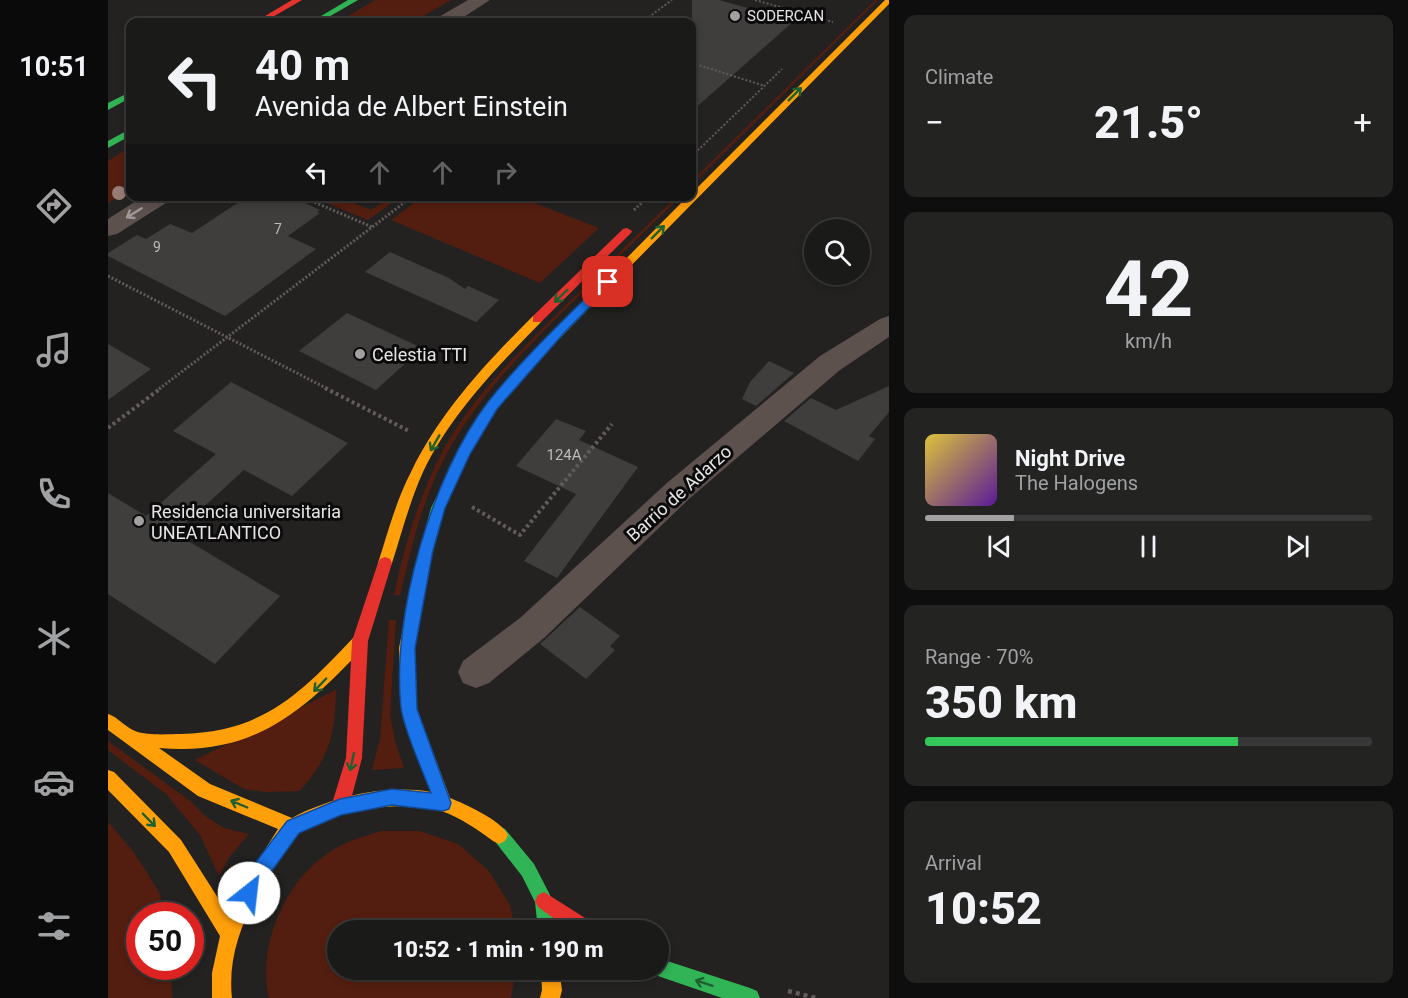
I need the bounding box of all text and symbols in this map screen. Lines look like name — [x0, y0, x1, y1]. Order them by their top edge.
place label: SODERCAN — [747, 7, 824, 25]
marker: SODERCAN — [728, 9, 742, 23]
text: 40 m — [255, 41, 350, 90]
icon: left — [156, 42, 234, 120]
text: 10:51 — [19, 51, 89, 83]
text: Climate — [925, 65, 993, 89]
one-way arrow — [788, 87, 803, 102]
text: Avenida de Albert Einstein — [255, 91, 568, 123]
text: 21.5° — [1094, 96, 1203, 149]
text: − — [925, 103, 944, 142]
text: + — [1353, 103, 1372, 142]
icon: left — [300, 156, 333, 189]
icon: ahead — [363, 156, 396, 189]
icon: ahead — [426, 156, 459, 189]
icon: right — [489, 156, 522, 189]
icon: directions — [33, 185, 75, 227]
one-way arrow — [126, 206, 143, 219]
map controls — [804, 219, 870, 285]
button: search — [804, 219, 870, 285]
house number: 7 — [274, 221, 282, 237]
one-way arrow — [650, 225, 665, 240]
house number: 9 — [153, 239, 161, 255]
text: 42 — [1104, 244, 1193, 335]
pin — [582, 256, 633, 307]
icon: arrive — [591, 265, 624, 298]
one-way arrow — [553, 289, 568, 303]
icon: music — [33, 329, 75, 371]
text: km/h — [1125, 329, 1172, 353]
place label: Celestia TTI — [372, 344, 467, 365]
marker: Celestia TTI — [353, 347, 367, 361]
one-way arrow — [429, 434, 440, 452]
street label: Barrio de Adarzo — [622, 441, 736, 545]
house number: 124A — [546, 446, 582, 464]
text: Night Drive — [1015, 446, 1125, 471]
text: The Halogens — [1015, 471, 1138, 495]
icon: phone — [33, 473, 75, 515]
place label: Residencia universitaria UNEATLANTICO — [151, 501, 341, 543]
marker: Residencia universitaria UNEATLANTICO — [132, 514, 146, 528]
icon: previous — [983, 530, 1016, 563]
icon: pause — [1132, 530, 1165, 563]
icon: next — [1281, 530, 1314, 563]
icon: climate — [33, 617, 75, 659]
text: Range · 70% — [925, 645, 1033, 669]
text: 350 km — [925, 676, 1077, 729]
one-way arrow — [313, 677, 328, 692]
one-way arrow — [346, 752, 357, 771]
icon: car — [33, 761, 75, 803]
one-way arrow — [230, 798, 249, 809]
one-way arrow — [142, 812, 157, 827]
text: Arrival — [925, 851, 982, 875]
position arrow — [217, 861, 281, 925]
text: 10:52 — [925, 882, 1042, 935]
speed limit sign: 50 — [126, 902, 204, 980]
icon: filters — [33, 905, 75, 947]
text: 10:52 · 1 min · 190 m — [393, 937, 603, 962]
one-way arrow — [695, 977, 714, 988]

